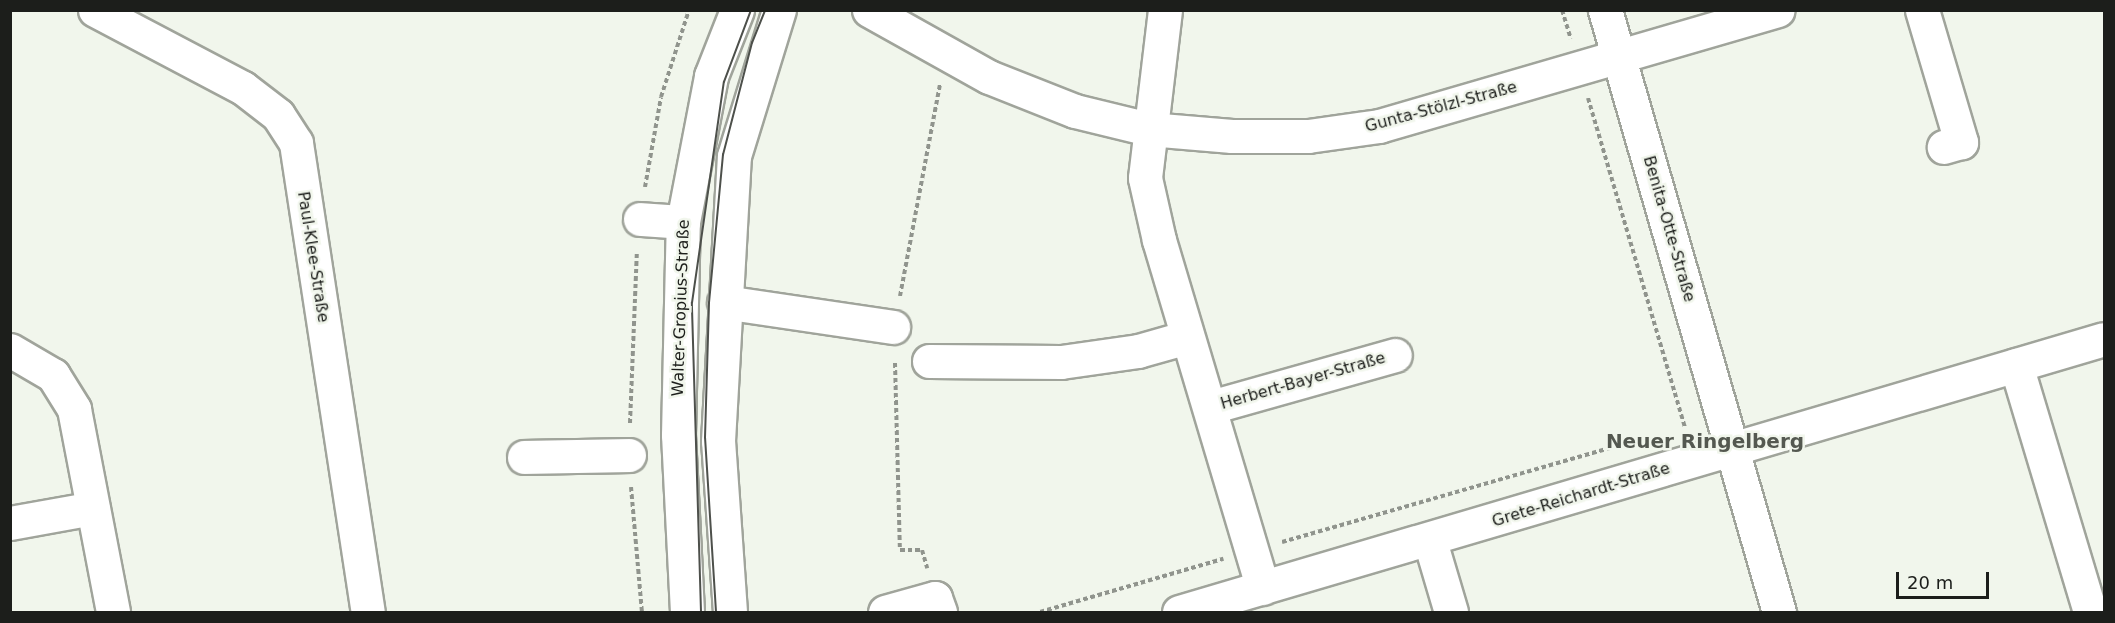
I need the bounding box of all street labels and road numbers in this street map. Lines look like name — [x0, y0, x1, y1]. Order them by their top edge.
street label: Gunta-Stölzl-Straße — [1363, 77, 1519, 137]
street label: Benita-Otte-Straße — [1639, 154, 1699, 304]
street label: Paul-Klee-Straße — [293, 190, 333, 324]
street label: Walter-Gropius-Straße — [668, 219, 694, 397]
street label: Herbert-Bayer-Straße — [1218, 348, 1388, 414]
street label: Grete-Reichardt-Straße — [1490, 459, 1672, 531]

